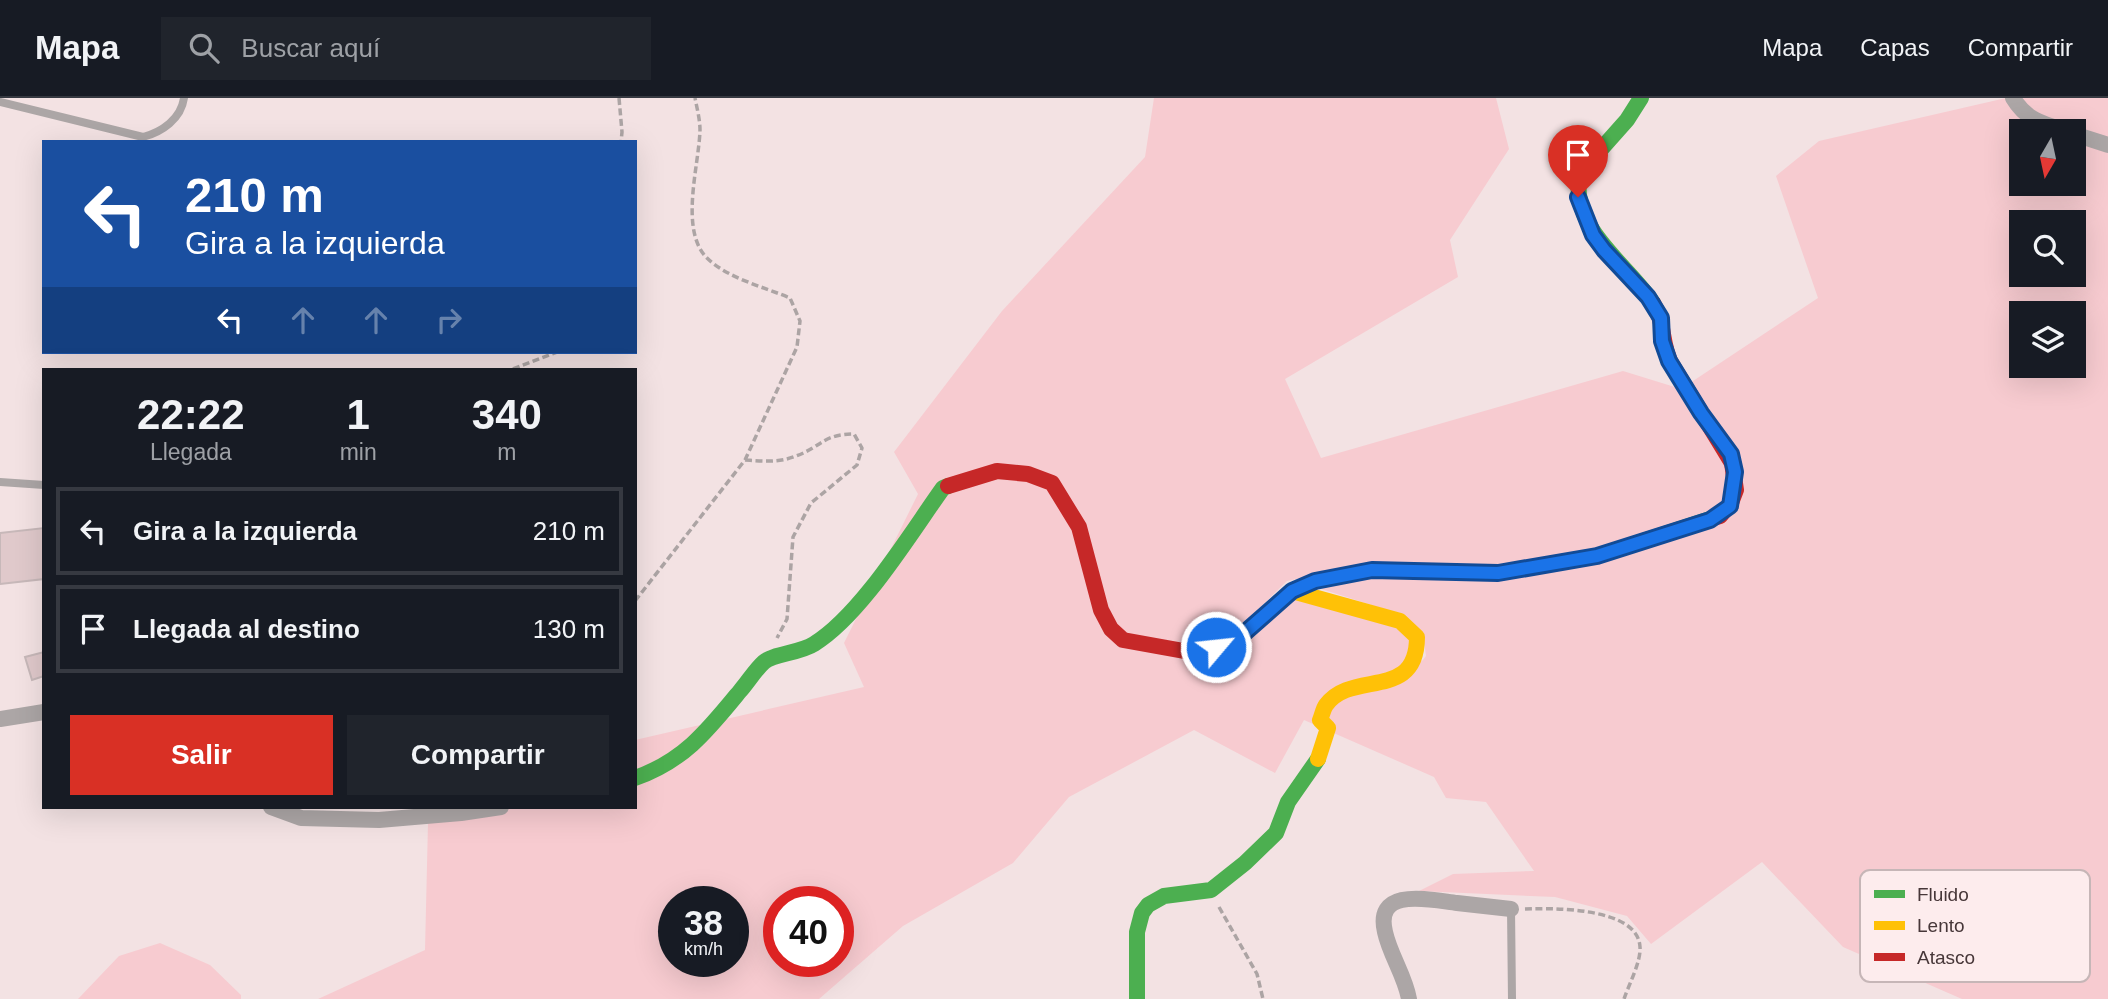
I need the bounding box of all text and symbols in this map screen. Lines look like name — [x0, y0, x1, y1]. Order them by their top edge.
search box — [161, 17, 651, 80]
text: Mapa — [35, 29, 119, 66]
icon: search — [185, 29, 223, 67]
text: Buscar aquí — [241, 33, 380, 63]
text: Mapa — [1762, 34, 1822, 61]
text: Capas — [1860, 34, 1930, 61]
text: Compartir — [1968, 34, 2073, 61]
north arrow — [2009, 119, 2086, 196]
map controls — [2009, 119, 2086, 378]
pin — [1548, 125, 1608, 197]
icon: arrive — [1559, 136, 1597, 174]
icon: left — [70, 168, 161, 259]
text: 210 m — [185, 168, 324, 222]
button: search — [2009, 210, 2086, 287]
text: Gira a la izquierda — [185, 225, 445, 261]
icon: left — [211, 301, 249, 339]
icon: ahead — [284, 301, 322, 339]
icon: ahead — [357, 301, 395, 339]
icon: right — [430, 301, 468, 339]
button: layers — [2009, 301, 2086, 378]
text: 22:22 — [137, 391, 245, 438]
text: 1 — [346, 391, 370, 438]
text: 340 — [472, 391, 542, 438]
text: Llegada — [150, 439, 232, 465]
text: min — [340, 439, 377, 465]
text: m — [497, 439, 516, 465]
icon: left — [74, 512, 112, 550]
text: Gira a la izquierda — [133, 516, 357, 546]
text: 210 m — [533, 516, 605, 546]
icon: arrive — [74, 610, 112, 648]
position arrow — [1179, 610, 1253, 684]
text: Llegada al destino — [133, 614, 360, 644]
text: 130 m — [533, 614, 605, 644]
button: Salir — [70, 715, 333, 795]
button: Compartir — [347, 715, 609, 795]
legend — [1860, 870, 2090, 982]
text: Fluido — [1917, 884, 1969, 905]
speed limit sign: 40 — [763, 886, 854, 977]
text: 38 — [684, 903, 723, 942]
text: Lento — [1917, 915, 1965, 936]
text: km/h — [684, 939, 723, 959]
text: Atasco — [1917, 947, 1975, 968]

